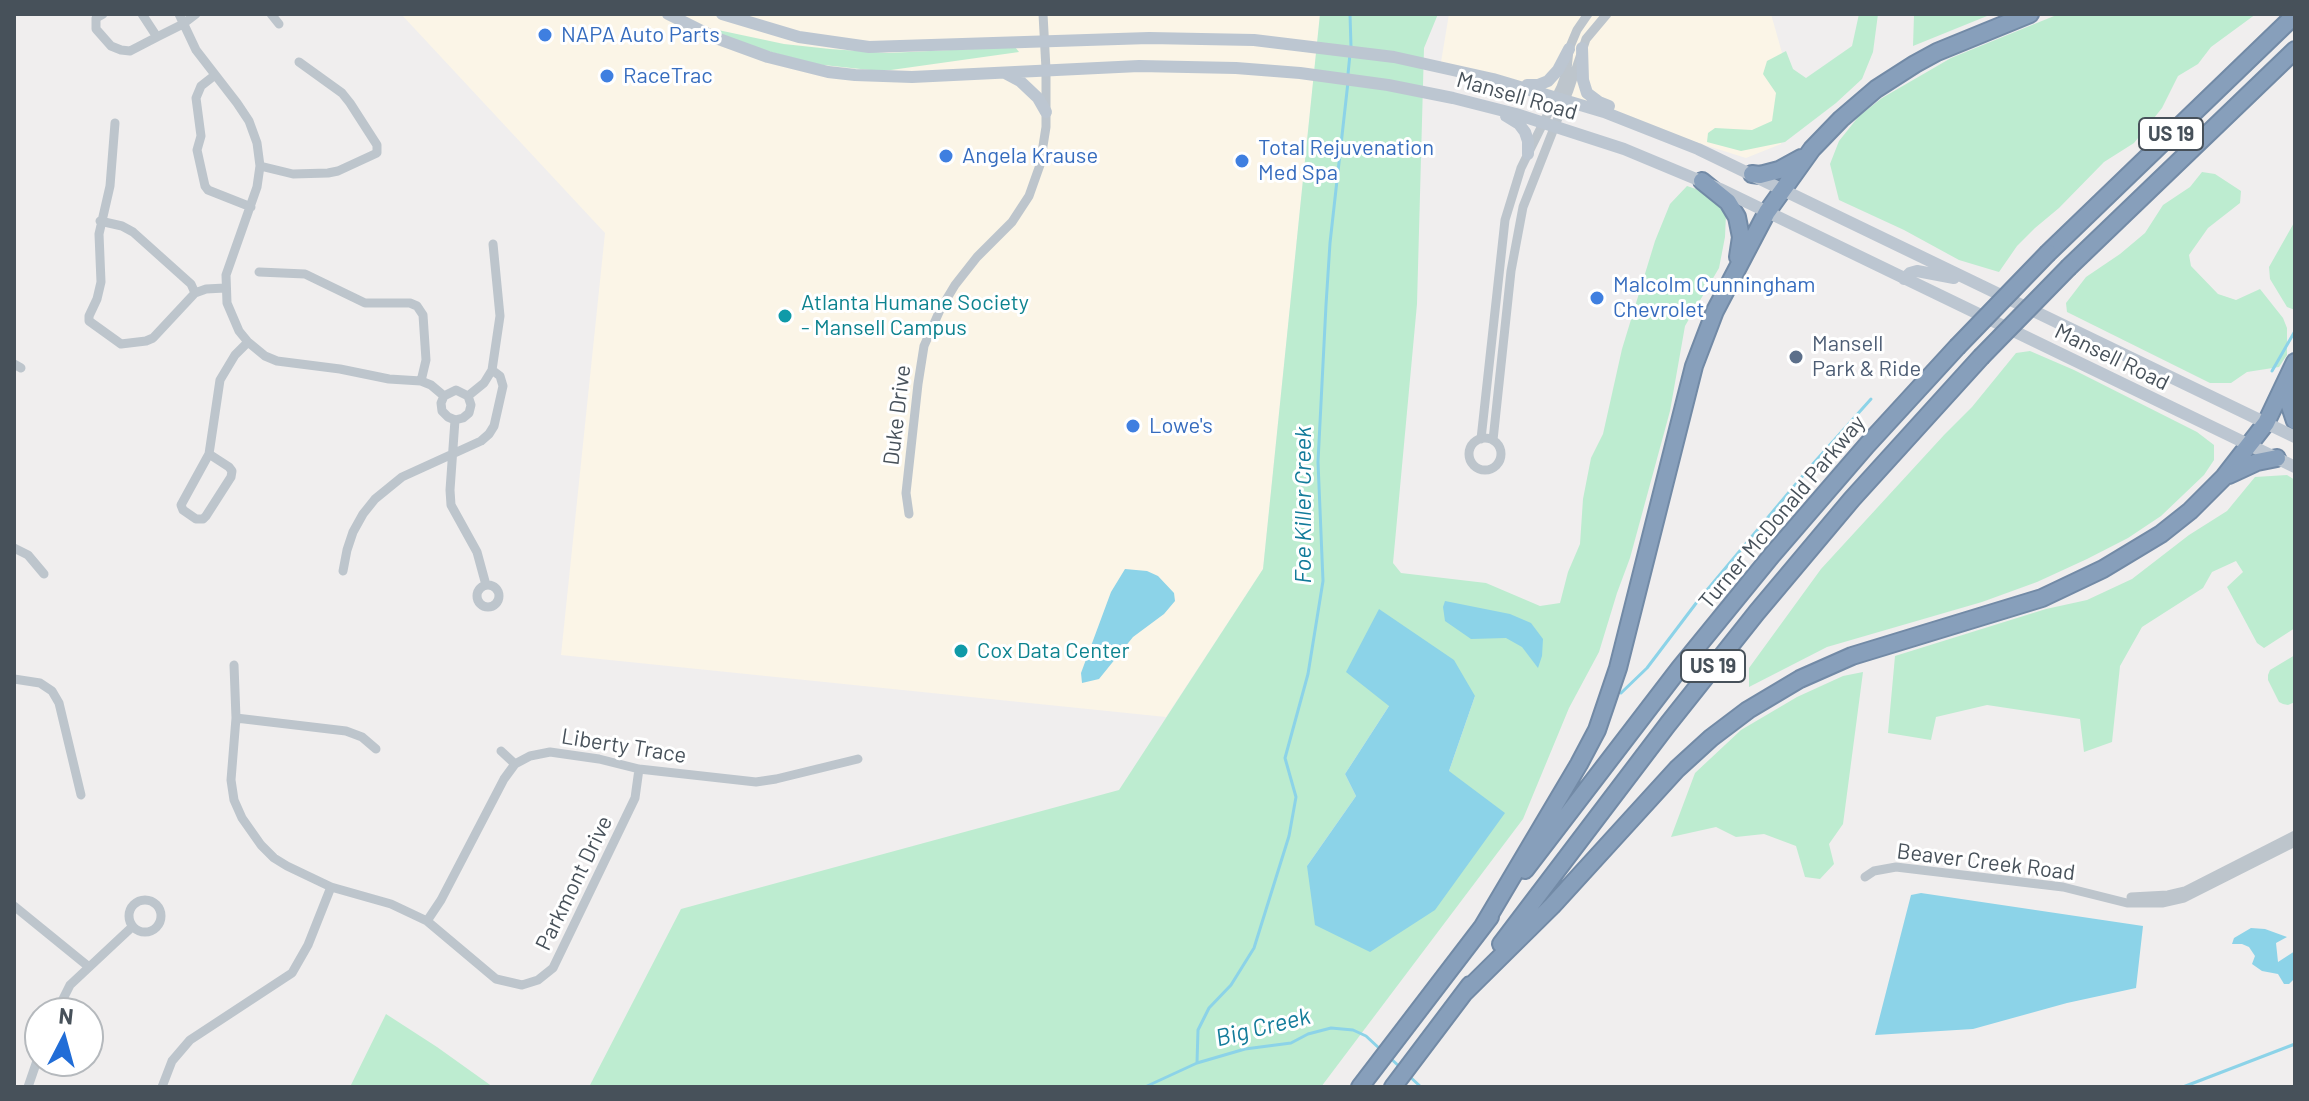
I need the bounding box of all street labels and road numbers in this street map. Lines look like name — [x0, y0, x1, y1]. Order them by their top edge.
street label: Mansell Road — [1454, 66, 1580, 126]
road number: US 19 — [2139, 118, 2203, 150]
street label: Mansell Road — [2050, 318, 2174, 396]
street label: Duke Drive — [878, 363, 916, 467]
street label: Turner McDonald Parkway — [1693, 410, 1871, 614]
road number: US 19 — [1681, 650, 1745, 682]
street label: Liberty Trace — [560, 723, 688, 769]
street label: Parkmont Drive — [530, 811, 618, 955]
street label: Beaver Creek Road — [1895, 838, 2077, 886]

